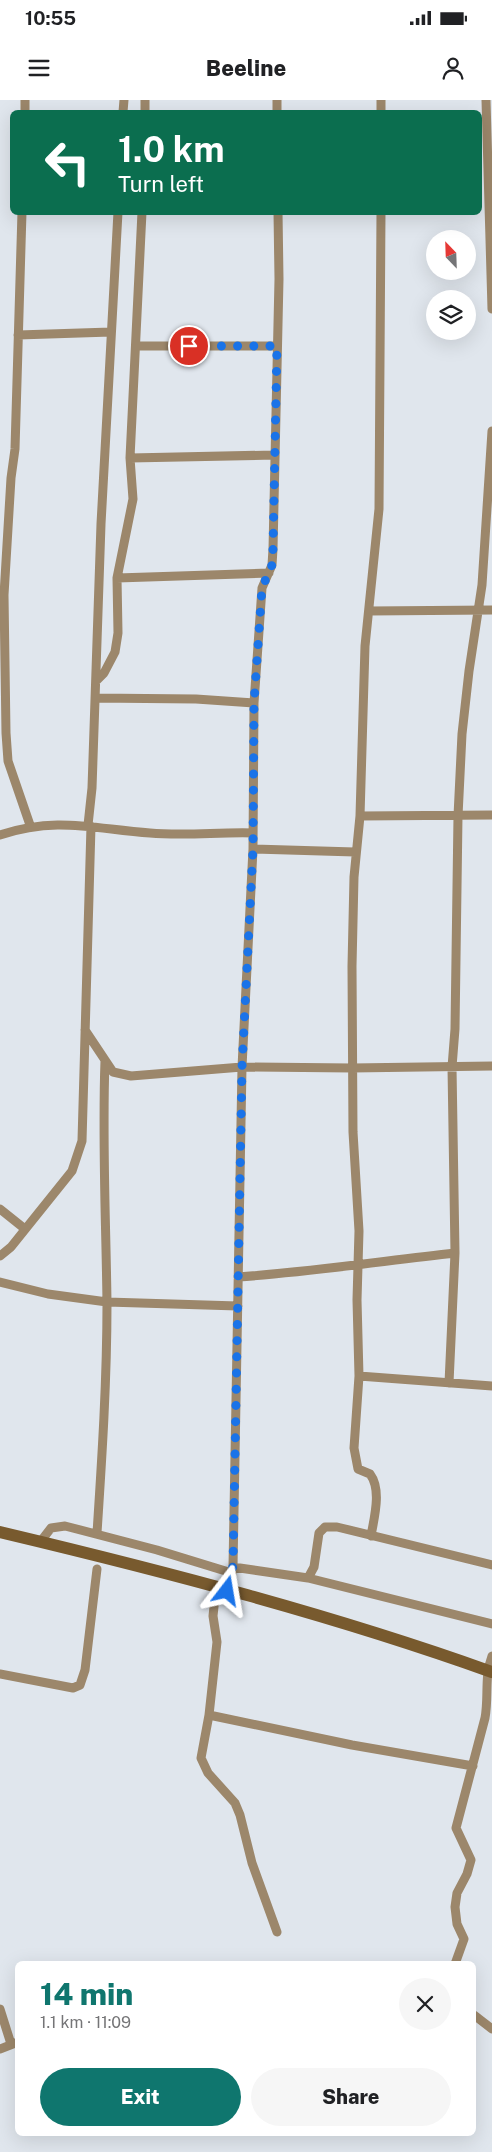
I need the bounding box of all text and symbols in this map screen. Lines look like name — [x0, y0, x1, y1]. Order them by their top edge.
text: 10:55 — [25, 7, 76, 29]
icon: menu — [25, 54, 53, 82]
icon: person — [439, 54, 467, 82]
text: Beeline — [206, 55, 286, 81]
text: 1.0 km — [118, 129, 225, 170]
icon: left — [35, 130, 100, 195]
text: Turn left — [118, 171, 204, 197]
north arrow — [426, 230, 476, 280]
map controls — [426, 230, 476, 340]
button: layers — [426, 290, 476, 340]
pin — [168, 325, 210, 367]
icon: arrive — [175, 332, 203, 360]
position arrow — [200, 1564, 252, 1616]
text: 14 min — [40, 1976, 133, 2012]
button: close — [399, 1978, 451, 2030]
text: 1.1 km · 11:09 — [40, 2013, 131, 2032]
button: Exit — [40, 2068, 241, 2126]
button: Share — [251, 2068, 451, 2126]

